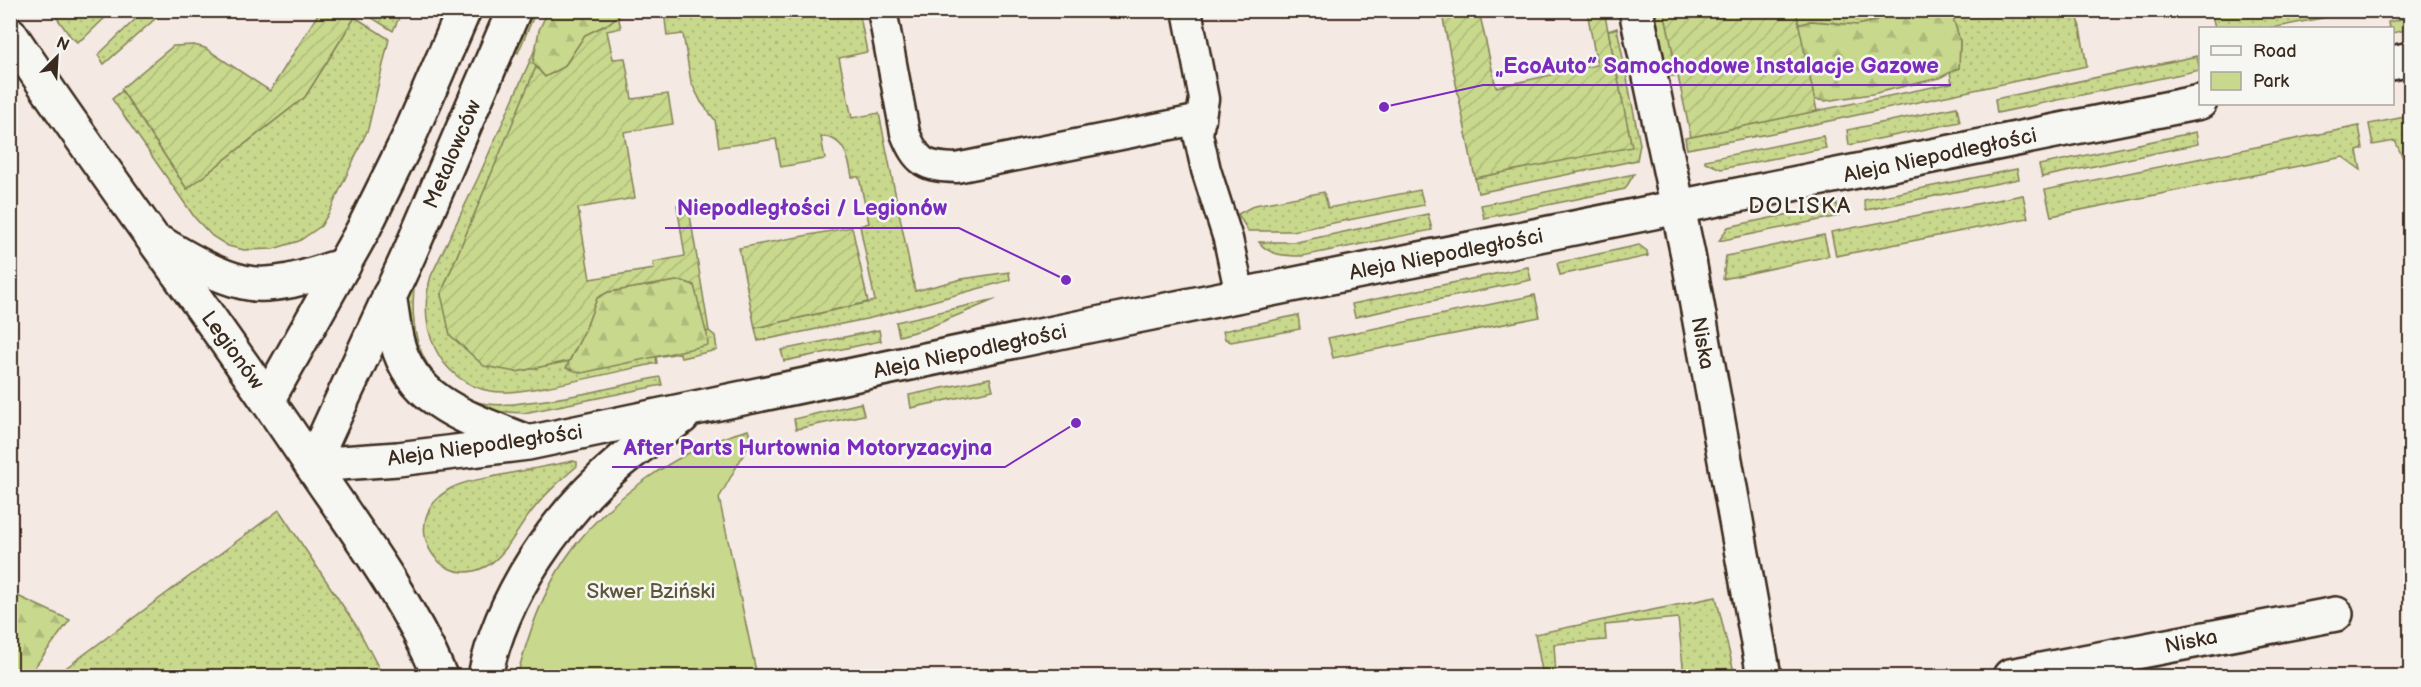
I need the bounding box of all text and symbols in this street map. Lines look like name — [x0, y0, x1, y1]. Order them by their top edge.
north arrow — [27, 27, 87, 87]
legend — [2199, 27, 2394, 105]
text: N — [53, 34, 72, 56]
text: Road — [2253, 41, 2297, 62]
callout: „EcoAuto” Samochodowe Instalacje Gazowe — [1483, 45, 1951, 85]
text: „EcoAuto” Samochodowe Instalacje Gazowe — [1495, 53, 1939, 80]
text: Park — [2253, 71, 2289, 92]
street label: Metalowców — [418, 96, 487, 212]
street label: Aleja Niepodległości — [1841, 123, 2039, 188]
callout: Niepodległości / Legionów — [665, 188, 959, 228]
district label: DOLISKA — [1748, 193, 1852, 220]
text: Niepodległości / Legionów — [677, 195, 948, 222]
street label: Aleja Niepodległości — [1347, 223, 1545, 286]
street label: Legionów — [196, 306, 269, 394]
street label: Niska — [1686, 315, 1719, 371]
street label: Aleja Niepodległości — [871, 319, 1069, 384]
street label: Aleja Niepodległości — [386, 419, 584, 472]
callout: After Parts Hurtownia Motoryzacyjna — [612, 427, 1005, 467]
text: After Parts Hurtownia Motoryzacyjna — [623, 435, 992, 462]
park label: Skwer Bziński — [587, 579, 715, 604]
street label: Niska — [2163, 624, 2219, 659]

